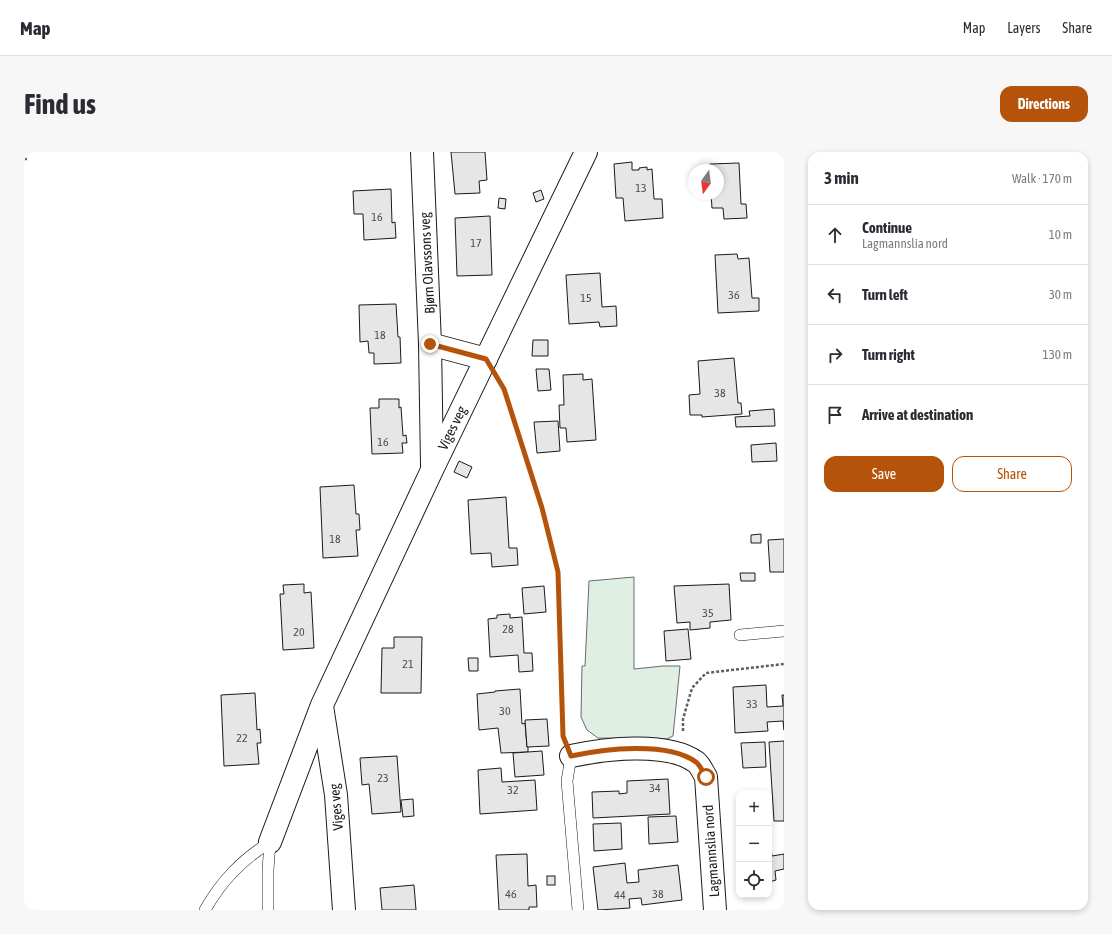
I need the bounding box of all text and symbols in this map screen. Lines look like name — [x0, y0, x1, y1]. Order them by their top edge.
text: Map — [20, 17, 51, 39]
text: Map — [963, 20, 985, 36]
text: Layers — [1007, 20, 1040, 36]
text: Share — [1062, 20, 1092, 36]
button: Directions — [1000, 86, 1088, 122]
text: Find us — [24, 88, 96, 120]
north arrow — [688, 164, 724, 200]
text: 3 min — [824, 168, 859, 188]
text: Walk · 170 m — [1012, 171, 1072, 186]
house number: 13 — [635, 181, 647, 195]
house number: 16 — [371, 210, 383, 224]
street label: Bjørn Olavssons veg — [416, 212, 438, 314]
text: Continue — [862, 219, 912, 236]
icon: ahead — [824, 224, 846, 246]
text: 10 m — [1049, 227, 1072, 242]
house number: 17 — [470, 236, 482, 250]
text: Lagmannslia nord — [862, 236, 948, 251]
icon: left — [824, 284, 846, 306]
text: Turn left — [862, 286, 908, 303]
text: 30 m — [1049, 287, 1072, 302]
house number: 36 — [728, 288, 740, 302]
house number: 15 — [580, 291, 592, 305]
house number: 18 — [374, 328, 386, 342]
route end — [421, 335, 439, 353]
icon: right — [824, 344, 846, 366]
text: Turn right — [862, 346, 915, 363]
text: 130 m — [1043, 347, 1072, 362]
house number: 38 — [714, 386, 726, 400]
street label: Viges veg — [434, 403, 470, 453]
icon: arrive — [824, 404, 846, 426]
text: Arrive at destination — [862, 406, 973, 423]
house number: 16 — [377, 435, 389, 449]
button: Save — [824, 456, 944, 492]
button: Share — [952, 456, 1072, 492]
house number: 18 — [329, 532, 341, 546]
house number: 35 — [702, 606, 714, 620]
house number: 28 — [502, 622, 514, 636]
house number: 20 — [293, 625, 305, 639]
house number: 21 — [402, 657, 414, 671]
house number: 33 — [746, 697, 758, 711]
house number: 30 — [499, 704, 511, 718]
house number: 22 — [236, 731, 248, 745]
route start — [697, 768, 715, 786]
house number: 23 — [377, 771, 389, 785]
house number: 34 — [649, 781, 661, 795]
street label: Viges veg — [326, 783, 346, 831]
house number: 32 — [507, 783, 519, 797]
map controls — [736, 790, 772, 898]
button: + — [736, 790, 772, 826]
street label: Lagmannslia nord — [700, 804, 722, 898]
button: − — [736, 826, 772, 862]
button: locate — [736, 862, 772, 898]
house number: 46 — [505, 887, 517, 901]
house number: 38 — [652, 887, 664, 901]
house number: 44 — [614, 888, 626, 902]

